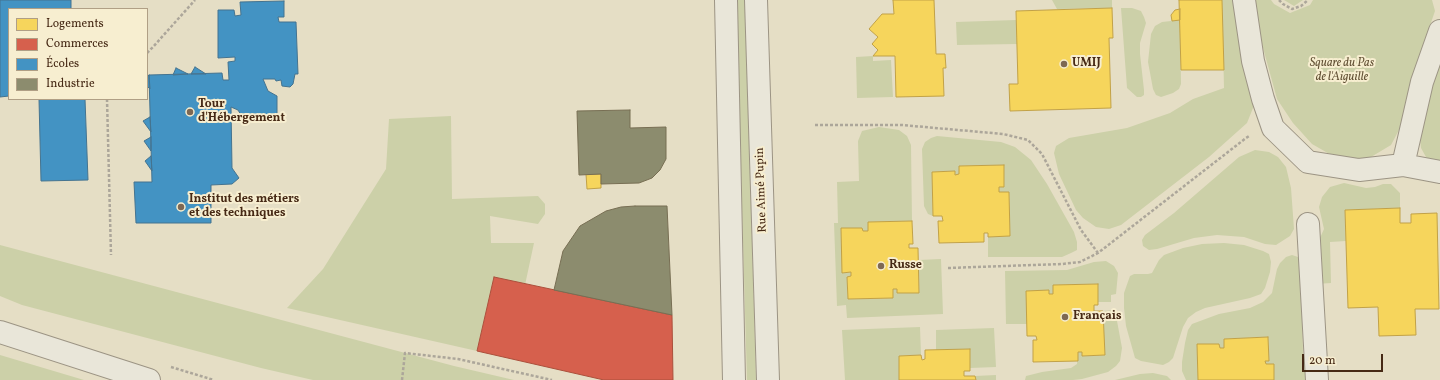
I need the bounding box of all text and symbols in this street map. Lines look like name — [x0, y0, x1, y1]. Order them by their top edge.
legend — [8, 8, 148, 100]
text: Logements — [46, 16, 104, 32]
text: Commerces — [46, 36, 108, 52]
text: Écoles — [46, 56, 79, 72]
place label: UMIJ — [1072, 57, 1101, 71]
park label: Square du Pas de l'Aiguille — [1310, 57, 1374, 85]
marker: UMIJ — [1059, 59, 1069, 69]
text: Industrie — [46, 76, 95, 92]
place label: Tour d'Hébergement — [198, 98, 285, 126]
marker: Tour d'Hébergement — [185, 107, 195, 117]
street label: Rue Aimé Pupin — [753, 147, 771, 233]
place label: Institut des métiers et des techniques — [189, 193, 299, 221]
marker: Institut des métiers et des techniques — [176, 202, 186, 212]
place label: Russe — [889, 259, 922, 273]
marker: Russe — [876, 261, 886, 271]
place label: Français — [1073, 310, 1121, 324]
marker: Français — [1060, 312, 1070, 322]
scale bar — [1304, 346, 1385, 372]
text: 20 m — [1309, 353, 1336, 369]

